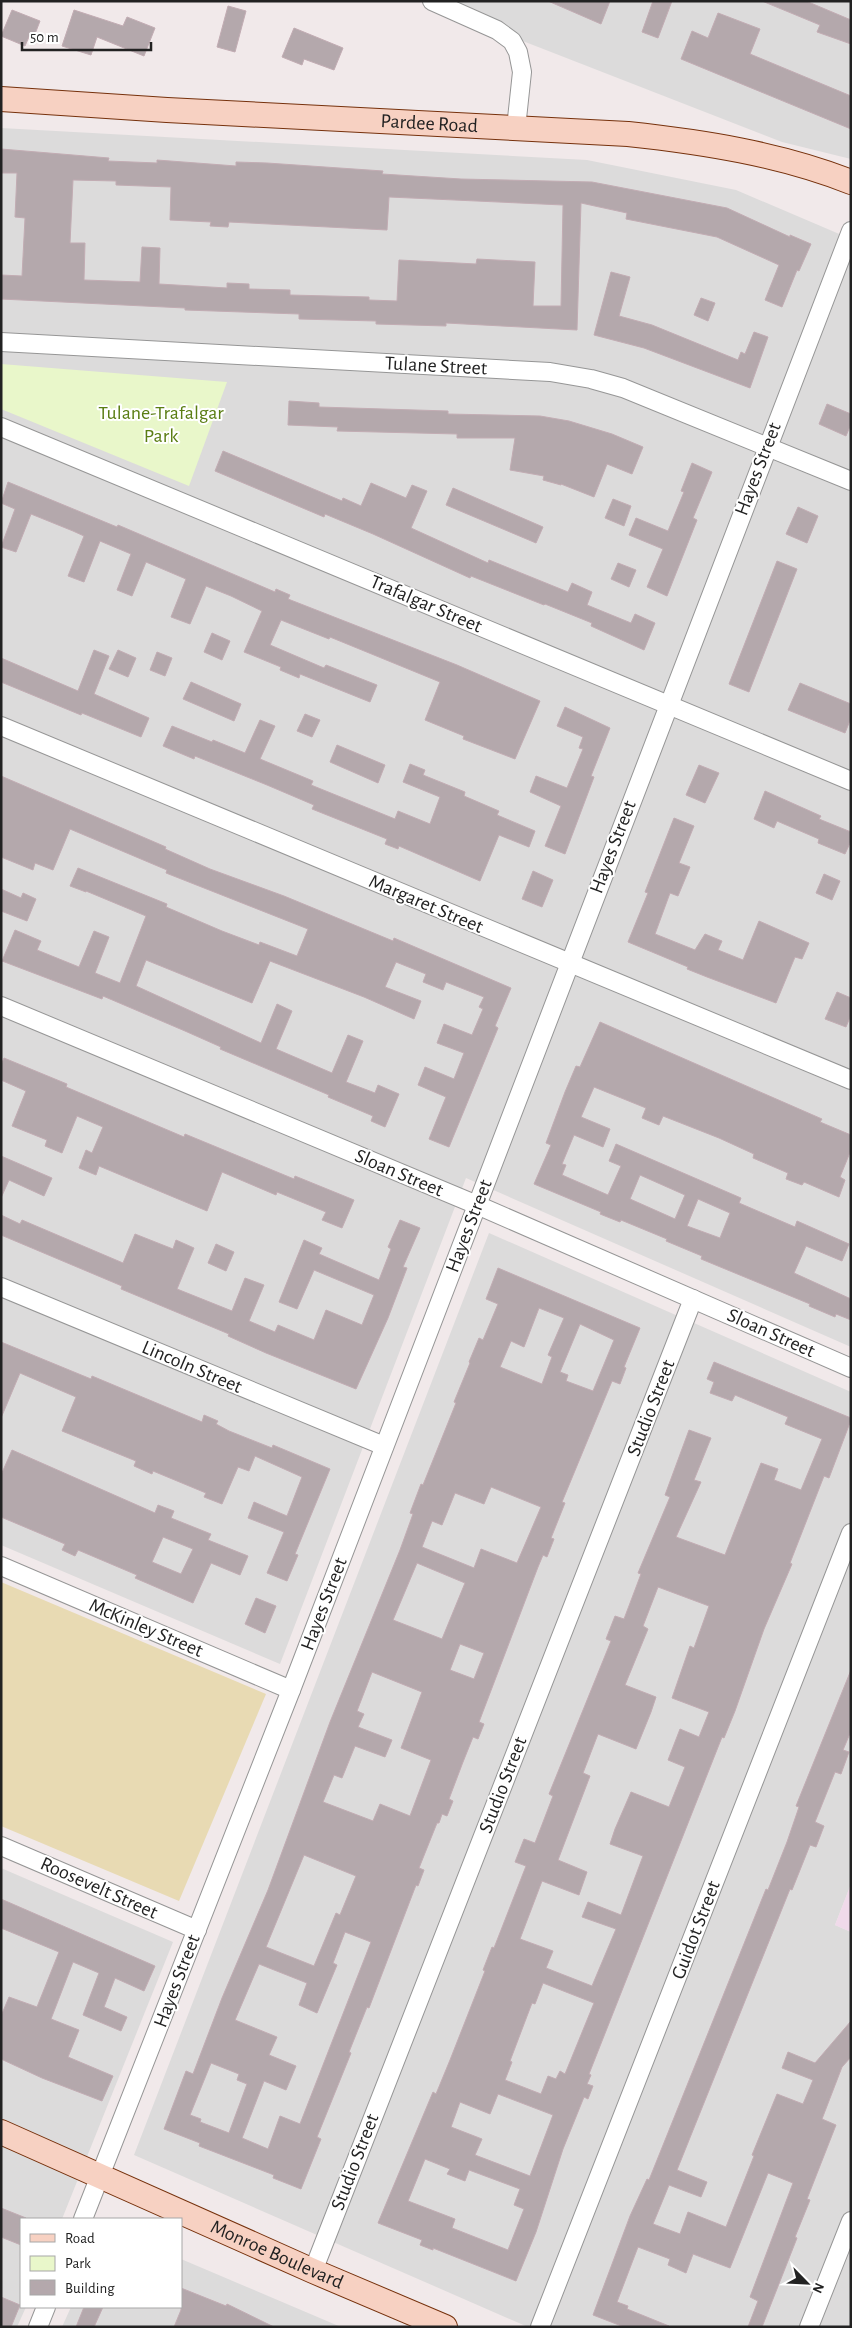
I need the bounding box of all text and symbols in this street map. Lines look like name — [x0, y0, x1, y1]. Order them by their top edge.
scale bar — [22, 20, 151, 52]
text: 50 m — [30, 30, 59, 45]
street label: Pardee Road — [380, 111, 478, 136]
street label: Tulane Street — [384, 353, 488, 379]
park label: Tulane-Trafalgar Park — [98, 403, 224, 446]
street label: Hayes Street — [731, 419, 785, 518]
street label: Trafalgar Street — [367, 572, 485, 637]
street label: Hayes Street — [586, 797, 640, 896]
street label: Margaret Street — [366, 871, 487, 937]
street label: Sloan Street — [352, 1145, 447, 1201]
street label: Hayes Street — [442, 1176, 496, 1275]
street label: Sloan Street — [724, 1305, 818, 1361]
street label: Lincoln Street — [139, 1337, 246, 1397]
street label: Studio Street — [623, 1357, 679, 1459]
street label: Hayes Street — [297, 1554, 351, 1653]
street label: McKinley Street — [86, 1595, 206, 1661]
street label: Studio Street — [475, 1734, 531, 1836]
street label: Roosevelt Street — [37, 1853, 161, 1923]
street label: Guidot Street — [668, 1877, 724, 1982]
street label: Hayes Street — [150, 1931, 204, 2030]
street label: Studio Street — [327, 2111, 383, 2213]
street label: Monroe Boulevard — [208, 2217, 346, 2293]
legend — [20, 2218, 182, 2308]
text: Road — [65, 2231, 95, 2246]
text: Park — [65, 2256, 91, 2271]
north arrow — [782, 2258, 832, 2308]
text: Building — [65, 2281, 115, 2296]
text: N — [810, 2281, 826, 2295]

